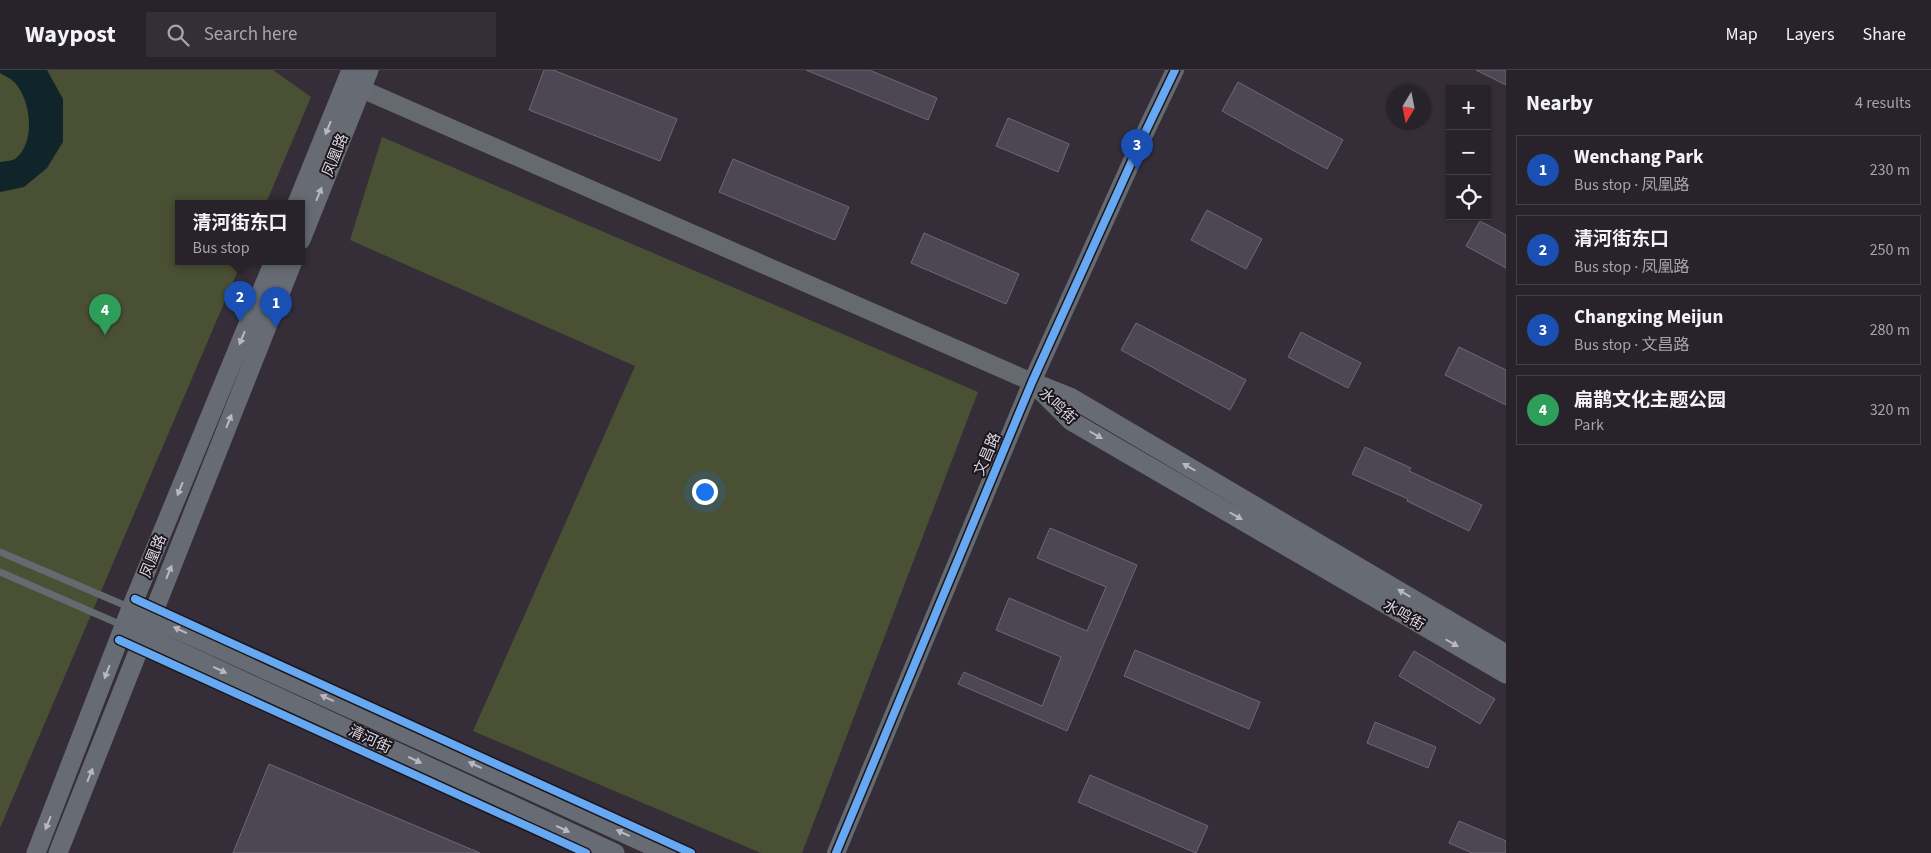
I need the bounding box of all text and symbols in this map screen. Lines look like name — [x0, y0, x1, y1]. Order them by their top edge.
search box — [146, 12, 496, 57]
text: Waypost — [25, 17, 116, 52]
icon: search — [164, 21, 192, 49]
text: Search here — [204, 21, 297, 48]
text: Map — [1726, 22, 1758, 47]
text: Layers — [1786, 22, 1835, 47]
text: Share — [1863, 22, 1906, 47]
north arrow — [1386, 85, 1431, 130]
map controls — [1446, 85, 1491, 220]
button: + — [1446, 85, 1491, 130]
text: Nearby — [1526, 88, 1593, 118]
text: 4 results — [1855, 92, 1911, 114]
one-way arrow — [323, 121, 331, 135]
pin: 3 — [1121, 129, 1153, 170]
street label: 凤凰路 — [317, 130, 354, 180]
button: − — [1446, 130, 1491, 175]
text: Wenchang Park — [1574, 144, 1703, 171]
text: 1 — [1539, 159, 1547, 181]
text: 230 m — [1870, 159, 1910, 181]
text: Bus stop · 凤凰路 — [1574, 174, 1690, 196]
button: locate — [1446, 175, 1491, 220]
one-way arrow — [316, 187, 324, 202]
popup — [175, 200, 305, 265]
text: 清河街东口 — [192, 210, 288, 237]
text: 清河街东口 — [1574, 226, 1669, 253]
text: Bus stop — [192, 237, 250, 259]
text: 2 — [1539, 239, 1547, 261]
text: 250 m — [1870, 239, 1910, 261]
text: Bus stop · 凤凰路 — [1574, 256, 1690, 278]
pin: 2 — [224, 281, 256, 322]
pin: 1 — [260, 287, 292, 328]
pin: 4 — [89, 294, 121, 335]
text: Changxing Meijun — [1574, 304, 1723, 331]
text: 3 — [1539, 319, 1547, 341]
text: 280 m — [1870, 319, 1910, 341]
one-way arrow — [238, 331, 246, 346]
text: Bus stop · 文昌路 — [1574, 334, 1690, 356]
street label: 水鸣街 — [1034, 383, 1081, 429]
text: 扁鹊文化主题公园 — [1574, 387, 1726, 414]
text: 4 — [1539, 399, 1547, 421]
text: 320 m — [1870, 399, 1910, 421]
one-way arrow — [226, 413, 233, 428]
text: Park — [1574, 414, 1604, 436]
street label: 文昌路 — [969, 429, 1006, 479]
one-way arrow — [1089, 431, 1102, 440]
one-way arrow — [1182, 462, 1195, 471]
your location — [692, 479, 718, 505]
one-way arrow — [176, 482, 184, 496]
one-way arrow — [1230, 512, 1243, 521]
street label: 凤凰路 — [135, 531, 172, 581]
one-way arrow — [165, 564, 173, 579]
one-way arrow — [1398, 589, 1411, 598]
street label: 水鸣街 — [1379, 595, 1428, 636]
one-way arrow — [173, 626, 187, 634]
one-way arrow — [1445, 638, 1459, 647]
one-way arrow — [103, 664, 110, 679]
one-way arrow — [213, 666, 227, 674]
one-way arrow — [320, 693, 334, 701]
street label: 清河街 — [345, 720, 395, 758]
one-way arrow — [408, 757, 422, 765]
one-way arrow — [468, 761, 482, 769]
one-way arrow — [86, 768, 94, 783]
one-way arrow — [44, 816, 52, 831]
one-way arrow — [555, 824, 570, 833]
one-way arrow — [616, 828, 630, 836]

